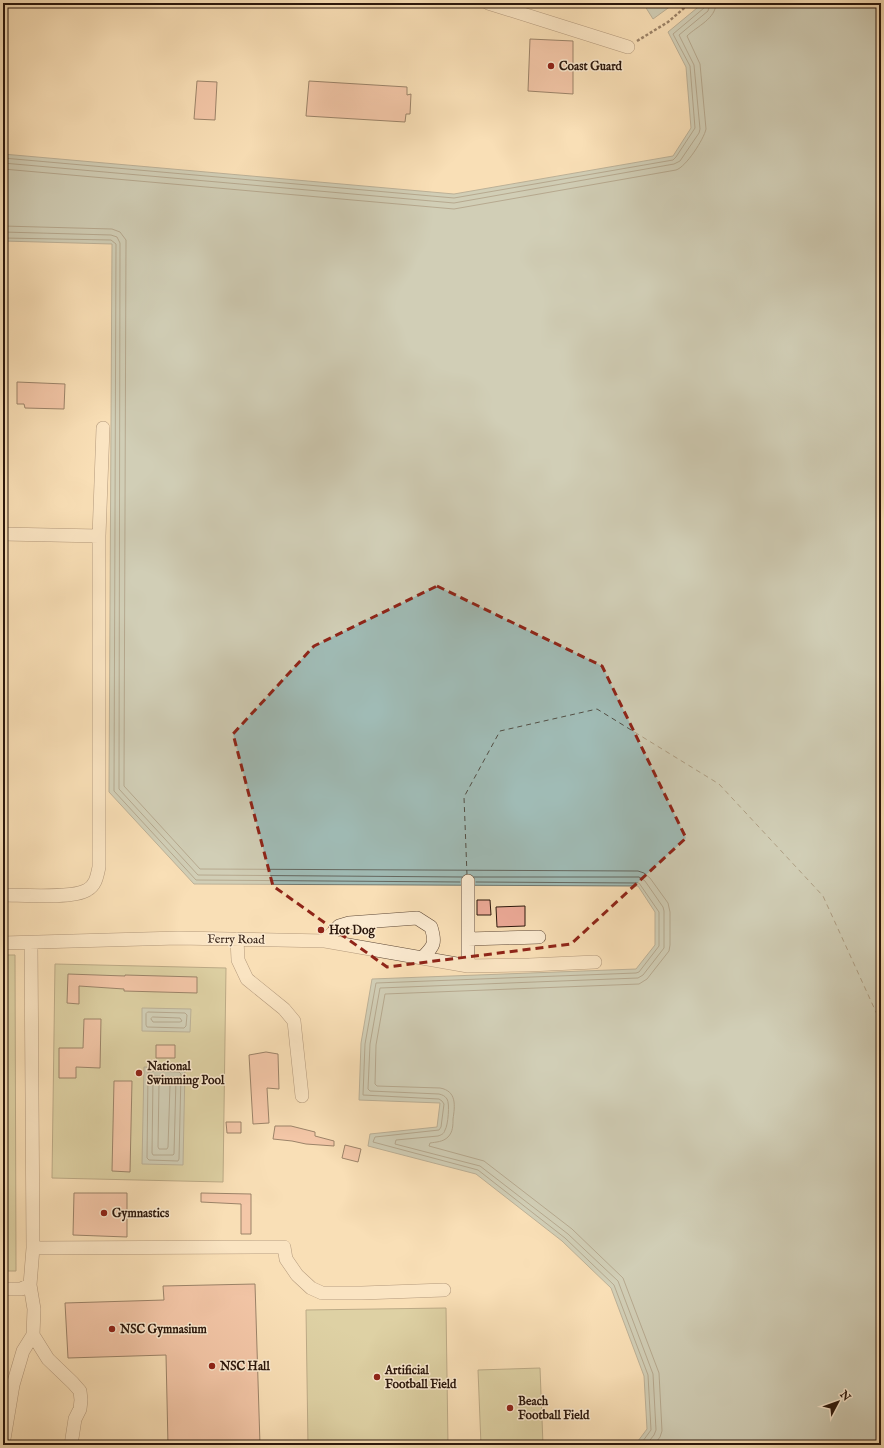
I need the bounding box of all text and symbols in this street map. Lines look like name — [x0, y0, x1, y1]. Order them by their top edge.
place label: Coast Guard — [559, 59, 623, 74]
marker: Coast Guard — [546, 61, 556, 71]
place label: Hot Dog — [329, 923, 375, 939]
marker: Hot Dog — [316, 925, 326, 935]
street label: Ferry Road — [207, 931, 265, 948]
place label: National Swimming Pool — [146, 1059, 225, 1089]
marker: National Swimming Pool — [134, 1068, 144, 1078]
place label: Gymnastics — [112, 1206, 170, 1222]
marker: Gymnastics — [99, 1208, 109, 1218]
place label: NSC Gymnasium — [119, 1322, 207, 1338]
marker: NSC Gymnasium — [107, 1324, 117, 1334]
place label: NSC Hall — [219, 1359, 270, 1374]
marker: NSC Hall — [207, 1361, 217, 1371]
place label: Artificial Football Field — [384, 1363, 457, 1392]
marker: Artificial Football Field — [372, 1372, 382, 1382]
north arrow — [818, 1382, 858, 1422]
text: N — [836, 1387, 854, 1405]
place label: Beach Football Field — [518, 1394, 590, 1423]
marker: Beach Football Field — [505, 1403, 515, 1413]

